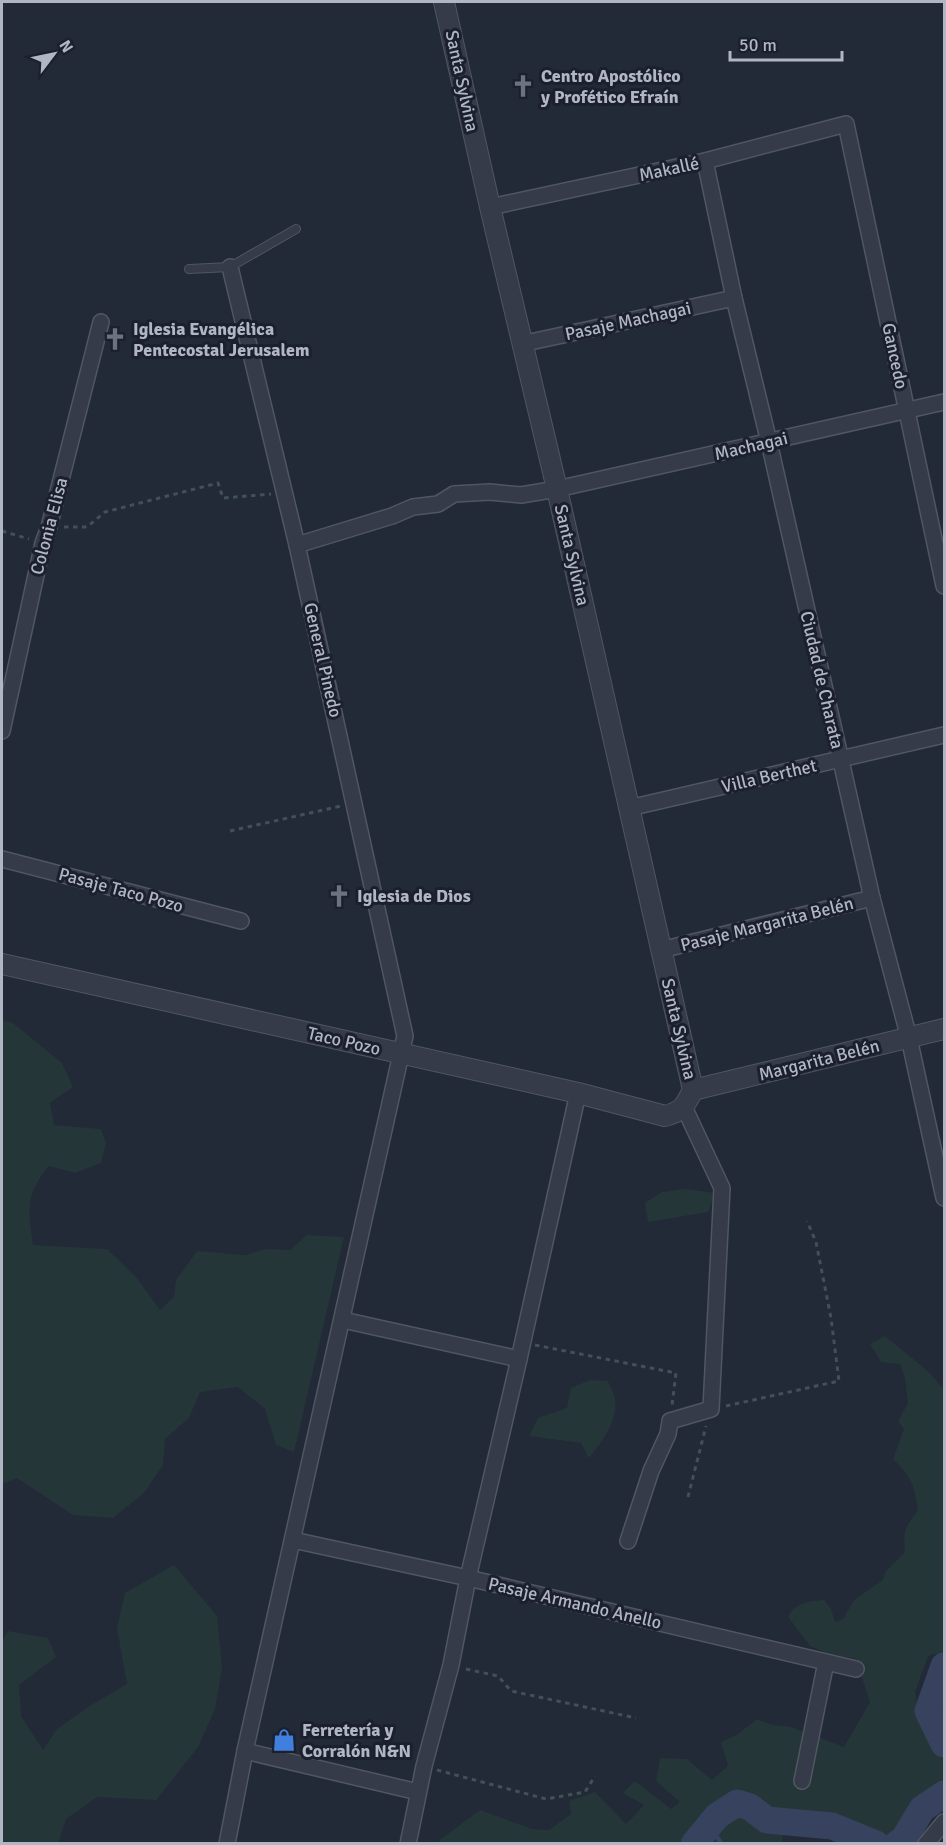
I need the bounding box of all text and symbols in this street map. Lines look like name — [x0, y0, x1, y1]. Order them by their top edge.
north arrow — [24, 24, 84, 84]
scale bar — [730, 24, 842, 62]
street label: Santa Sylvina — [441, 28, 483, 134]
text: 50 m — [739, 34, 777, 56]
text: N — [54, 37, 77, 57]
place label: Centro Apostólico y Profético Efraín — [540, 65, 681, 108]
church icon: Centro Apostólico y Profético Efraín — [510, 73, 536, 99]
street label: Makallé — [637, 152, 701, 186]
street label: Pasaje Machagai — [563, 297, 693, 345]
place label: Iglesia Evangélica Pentecostal Jerusalem — [133, 318, 309, 361]
street label: Gancedo — [877, 321, 913, 391]
church icon: Iglesia Evangélica Pentecostal Jerusalem — [102, 326, 128, 352]
street label: Machagai — [712, 427, 790, 465]
street label: Colonia Elisa — [25, 475, 73, 577]
street label: Santa Sylvina — [550, 502, 594, 608]
street label: General Pinedo — [299, 600, 347, 720]
street label: Ciudad de Charata — [795, 609, 849, 751]
street label: Villa Berthet — [719, 754, 819, 798]
street label: Pasaje Taco Pozo — [56, 863, 186, 917]
church icon: Iglesia de Dios — [326, 883, 352, 909]
place label: Iglesia de Dios — [357, 885, 471, 907]
street label: Pasaje Margarita Belén — [678, 892, 856, 956]
street label: Santa Sylvina — [657, 976, 701, 1082]
street label: Taco Pozo — [305, 1022, 383, 1060]
street label: Margarita Belén — [756, 1034, 882, 1086]
street label: Pasaje Armando Anello — [486, 1572, 664, 1634]
place label: Ferretería y Corralón N&N — [302, 1719, 411, 1762]
shop icon: Ferretería y Corralón N&N — [271, 1727, 297, 1753]

